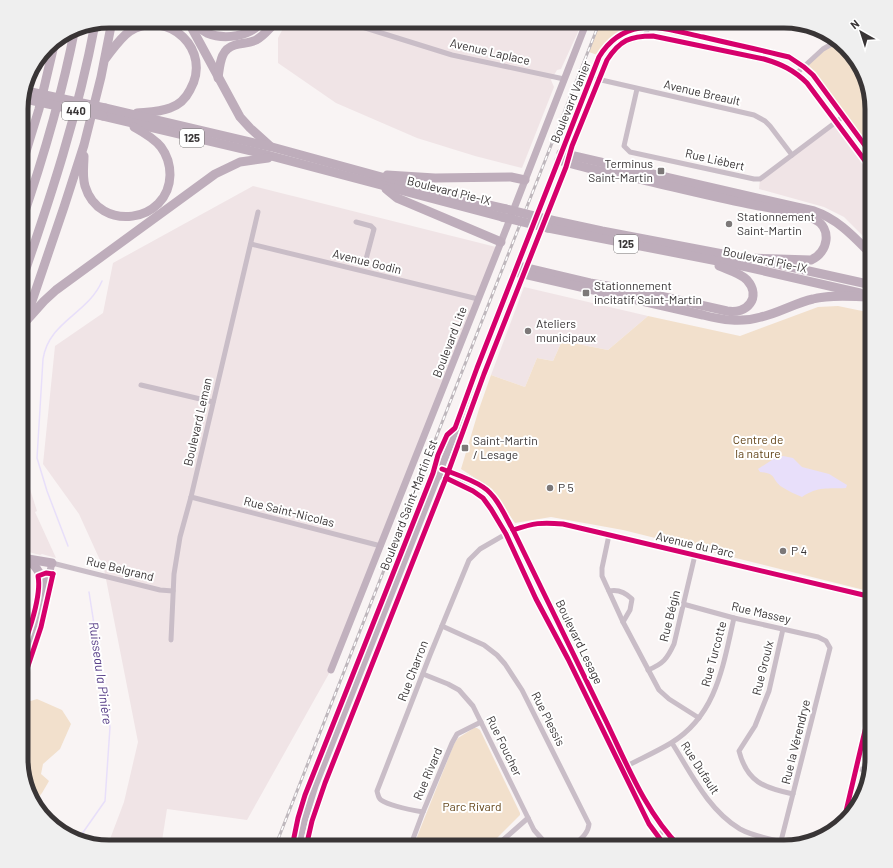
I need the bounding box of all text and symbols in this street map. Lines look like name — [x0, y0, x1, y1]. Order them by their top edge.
north arrow — [841, 12, 881, 52]
text: N — [847, 16, 861, 31]
street label: Avenue Laplace — [449, 35, 532, 67]
street label: Boulevard Vanier — [547, 58, 593, 145]
street label: Avenue Breault — [662, 76, 742, 108]
road number: 440 — [62, 102, 90, 120]
road number: 125 — [180, 129, 204, 147]
street label: Rue Liébert — [684, 145, 746, 173]
place label: Terminus Saint-Martin — [588, 156, 653, 184]
marker: Terminus Saint-Martin — [656, 166, 666, 176]
street label: Boulevard Pie-IX — [406, 173, 493, 207]
place label: Stationnement Saint-Martin — [737, 209, 815, 237]
marker: Stationnement Saint-Martin — [724, 219, 734, 229]
road number: 125 — [614, 235, 638, 253]
street label: Boulevard Pie-IX — [722, 243, 809, 275]
street label: Avenue Godin — [331, 246, 403, 276]
place label: Stationnement incitatif Saint-Martin — [594, 278, 702, 306]
marker: Stationnement incitatif Saint-Martin — [581, 288, 591, 298]
street label: Boulevard Lite — [429, 304, 469, 379]
place label: Ateliers municipaux — [536, 316, 596, 344]
marker: Ateliers municipaux — [523, 326, 533, 336]
street label: Boulevard Leman — [180, 376, 214, 467]
park label: Centre de la nature — [733, 432, 783, 460]
place label: Saint-Martin / Lesage — [473, 433, 538, 461]
street label: Boulevard Saint-Martin Est — [377, 437, 439, 572]
marker: Saint-Martin / Lesage — [460, 443, 470, 453]
place label: P 5 — [558, 480, 574, 494]
marker: P 5 — [545, 483, 555, 493]
street label: Rue Saint-Nicolas — [243, 493, 336, 529]
street label: Avenue du Parc — [655, 528, 736, 560]
place label: P 4 — [791, 543, 807, 557]
marker: P 4 — [778, 546, 788, 556]
street label: Rue Belgrand — [85, 553, 155, 583]
street label: Rue Bégin — [656, 589, 682, 643]
street label: Boulevard Lesage — [553, 597, 606, 686]
street label: Rue Massey — [730, 598, 793, 626]
street label: Rue Turcotte — [698, 619, 728, 688]
water label: Ruisseau la Pinière — [86, 621, 116, 726]
street label: Rue Charron — [394, 638, 430, 703]
street label: Rue Groulx — [748, 639, 776, 696]
street label: Rue Plessis — [529, 689, 569, 748]
street label: Rue la Vérendrye — [778, 698, 812, 786]
street label: Rue Foucher — [484, 713, 526, 779]
street label: Rue Dufault — [679, 738, 723, 796]
street label: Rue Rivard — [410, 745, 444, 802]
park label: Parc Rivard — [442, 799, 502, 813]

